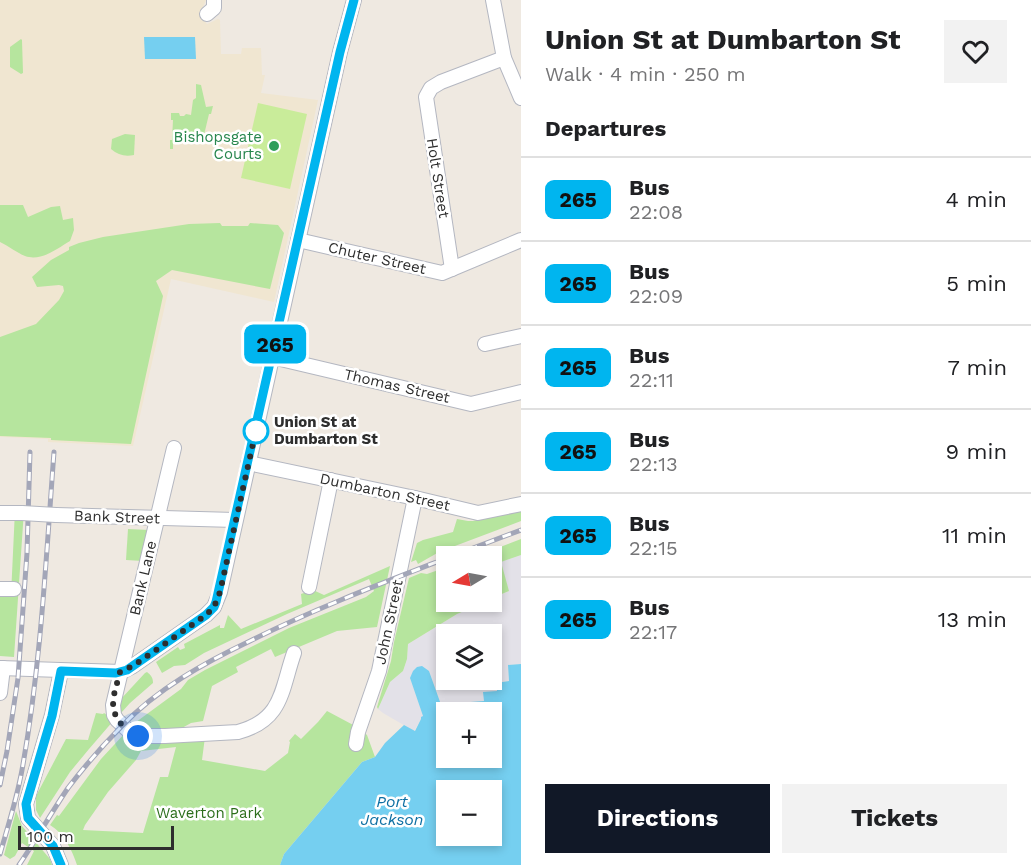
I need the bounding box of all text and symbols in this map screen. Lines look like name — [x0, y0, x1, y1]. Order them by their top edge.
button: heart — [944, 20, 1007, 83]
text: Union St at Dumbarton St — [545, 23, 900, 56]
text: Walk · 4 min · 250 m — [545, 62, 746, 86]
text: Departures — [545, 116, 666, 141]
place label: Bishopsgate Courts — [174, 128, 262, 163]
street label: Holt Street — [423, 137, 453, 220]
marker: Bishopsgate Courts — [267, 139, 281, 153]
text: Bus — [629, 175, 669, 200]
text: 265 — [559, 187, 597, 212]
text: 4 min — [946, 187, 1007, 212]
text: 22:08 — [629, 200, 683, 224]
street label: Chuter Street — [326, 238, 428, 278]
text: Bus — [629, 259, 669, 284]
text: 265 — [559, 271, 597, 296]
text: 5 min — [946, 271, 1007, 296]
text: 22:09 — [629, 284, 683, 308]
line badge: 265 — [240, 324, 310, 364]
text: 265 — [256, 332, 294, 357]
text: Bus — [629, 343, 669, 368]
text: 265 — [559, 355, 597, 380]
text: 7 min — [947, 355, 1007, 380]
street label: Thomas Street — [342, 365, 452, 407]
text: 22:11 — [629, 368, 674, 392]
place label: Union St at Dumbarton St — [274, 413, 378, 448]
marker: Union St at Dumbarton St — [243, 418, 269, 444]
text: Bus — [629, 427, 669, 452]
text: 265 — [559, 439, 597, 464]
text: 9 min — [945, 439, 1007, 464]
text: 22:13 — [629, 452, 678, 476]
street label: Dumbarton Street — [318, 469, 452, 515]
street label: Bank Street — [74, 507, 161, 528]
text: Bus — [629, 511, 669, 536]
text: 265 — [559, 523, 597, 548]
text: 11 min — [942, 523, 1007, 548]
text: 22:15 — [629, 536, 678, 560]
street label: Bank Lane — [126, 539, 160, 617]
north arrow — [436, 546, 502, 612]
map controls — [436, 546, 502, 846]
street label: John Street — [371, 577, 407, 666]
text: Bus — [629, 595, 669, 620]
text: 265 — [559, 607, 597, 632]
text: 13 min — [938, 607, 1007, 632]
text: 22:17 — [629, 620, 677, 644]
button: layers — [436, 624, 502, 690]
button: + — [436, 702, 502, 768]
your location — [123, 721, 153, 751]
button: − — [436, 780, 502, 846]
button: Directions — [545, 784, 770, 853]
button: Tickets — [782, 784, 1007, 853]
water label: Port Jackson — [361, 792, 423, 829]
park label: Waverton Park — [156, 804, 263, 822]
scale bar — [18, 823, 174, 850]
text: 100 m — [27, 827, 74, 846]

